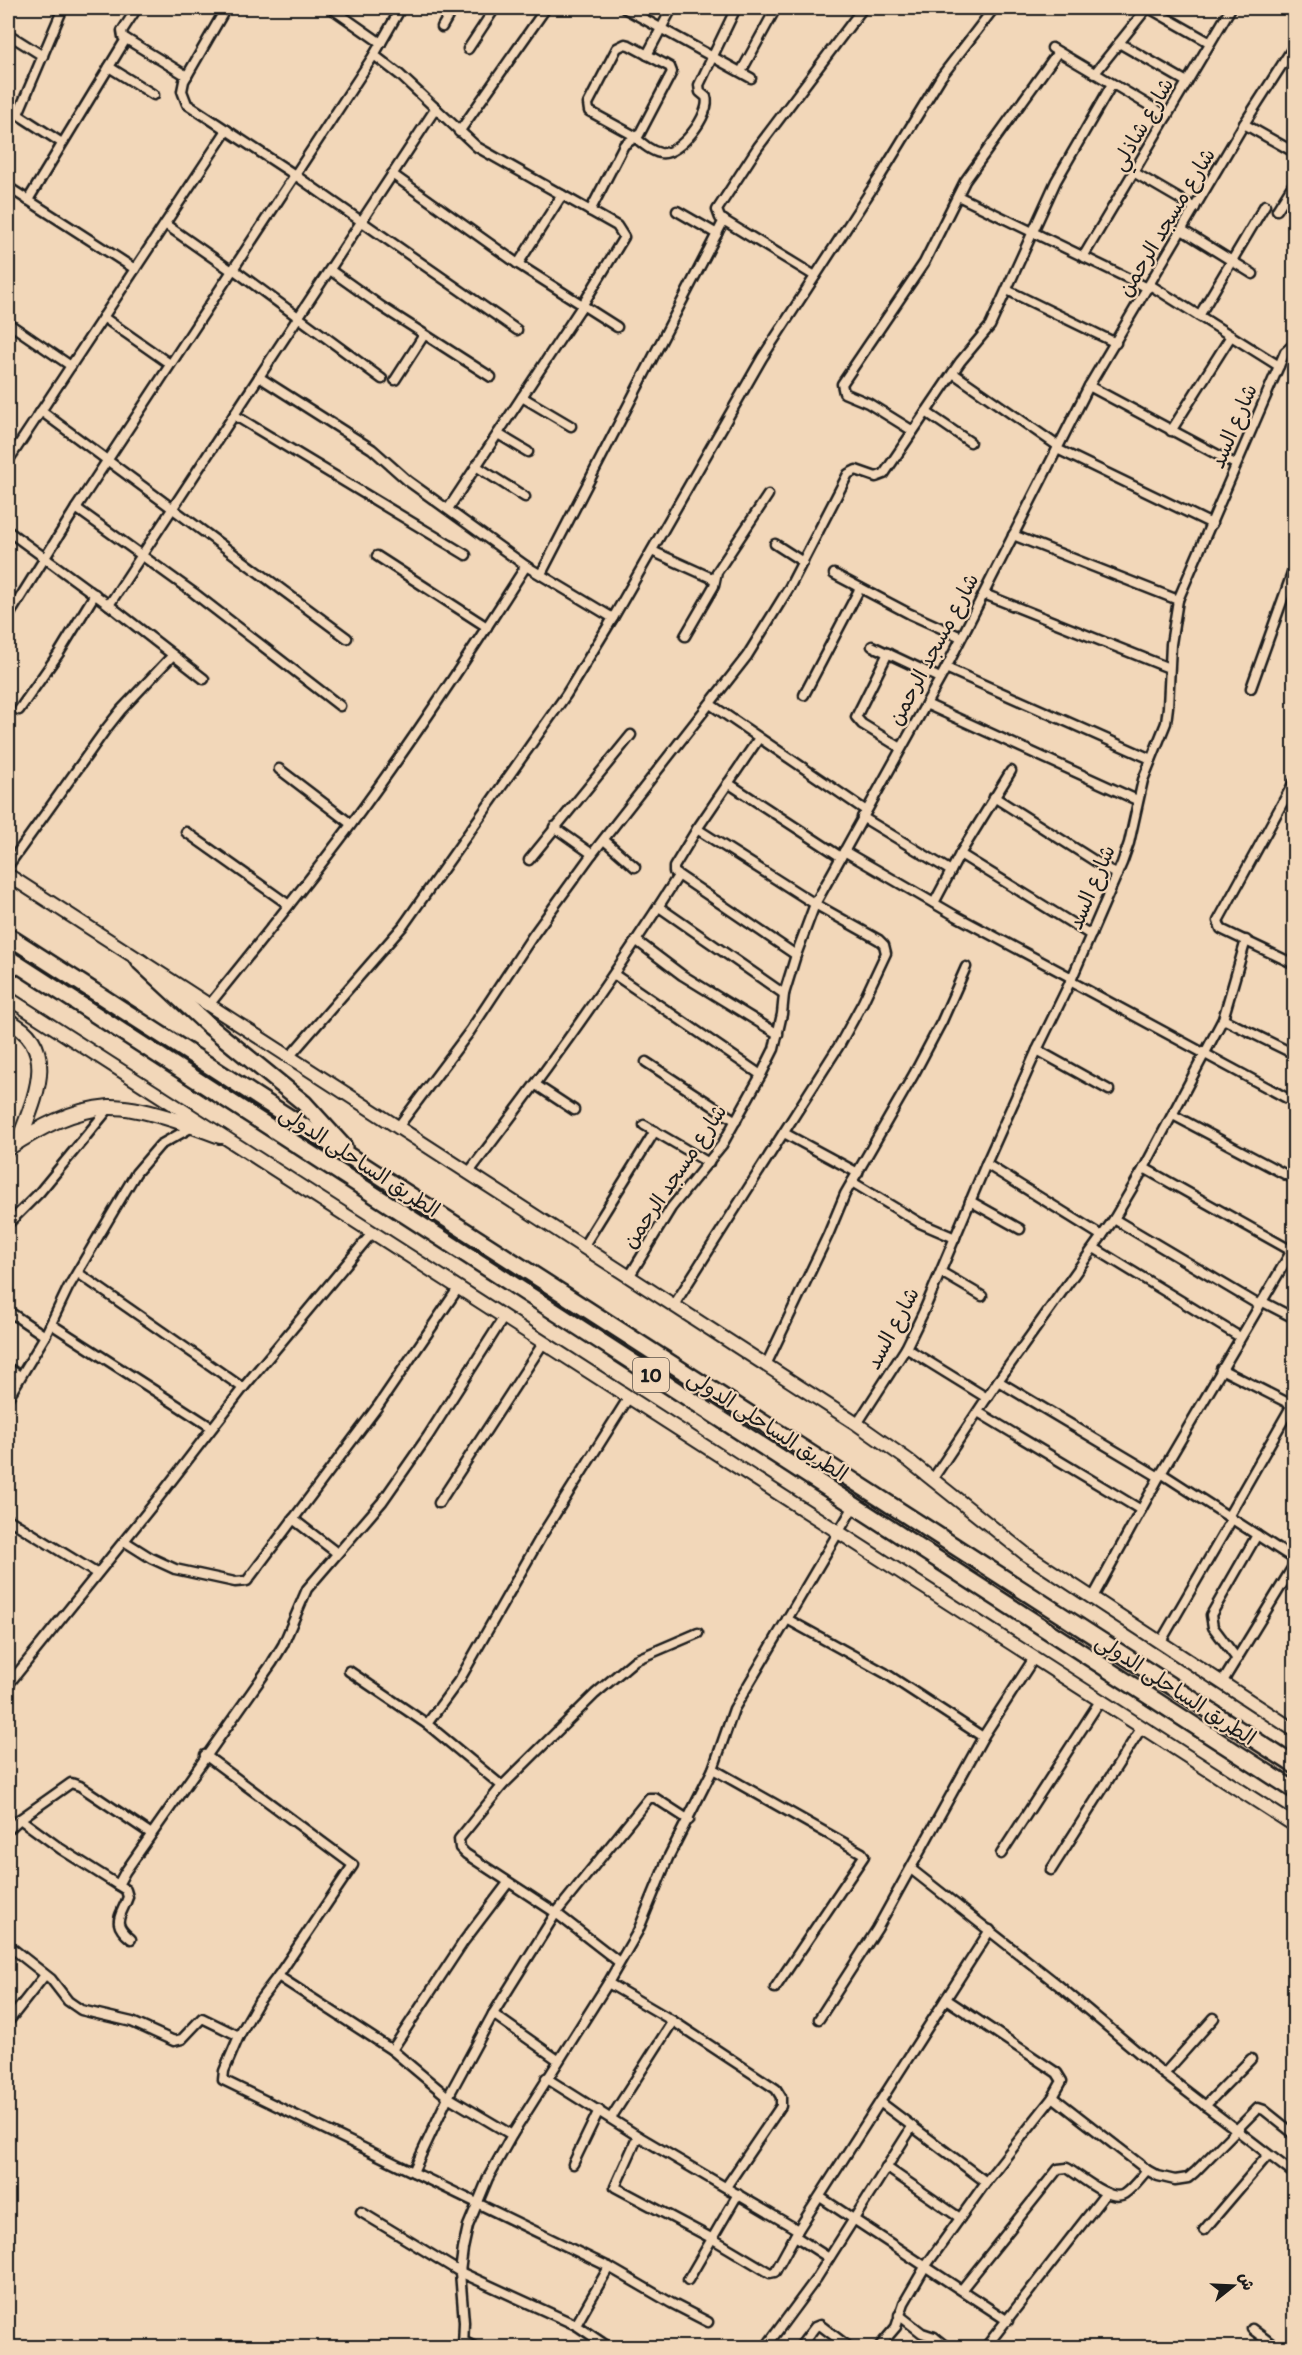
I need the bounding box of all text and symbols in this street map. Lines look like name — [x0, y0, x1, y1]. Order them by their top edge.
street label: شارع شاذلي — [1105, 73, 1185, 178]
street label: شارع مسجد الرحمن — [1112, 143, 1223, 302]
street label: شارع السد — [1204, 380, 1265, 473]
street label: شارع مسجد الرحمن — [882, 569, 986, 731]
street label: شارع السد — [1062, 841, 1123, 934]
street label: شارع مسجد الرحمن — [616, 1099, 734, 1255]
street label: الطريق الساحلى الدولى — [274, 1100, 445, 1224]
street label: شارع السد — [860, 1283, 927, 1375]
road number: 10 — [633, 1358, 669, 1392]
street label: الطريق الساحلى الدولى — [682, 1364, 853, 1488]
street label: الطريق الساحلى الدولى — [1090, 1628, 1261, 1752]
north arrow — [1203, 2256, 1263, 2316]
text: ش — [1235, 2270, 1259, 2293]

